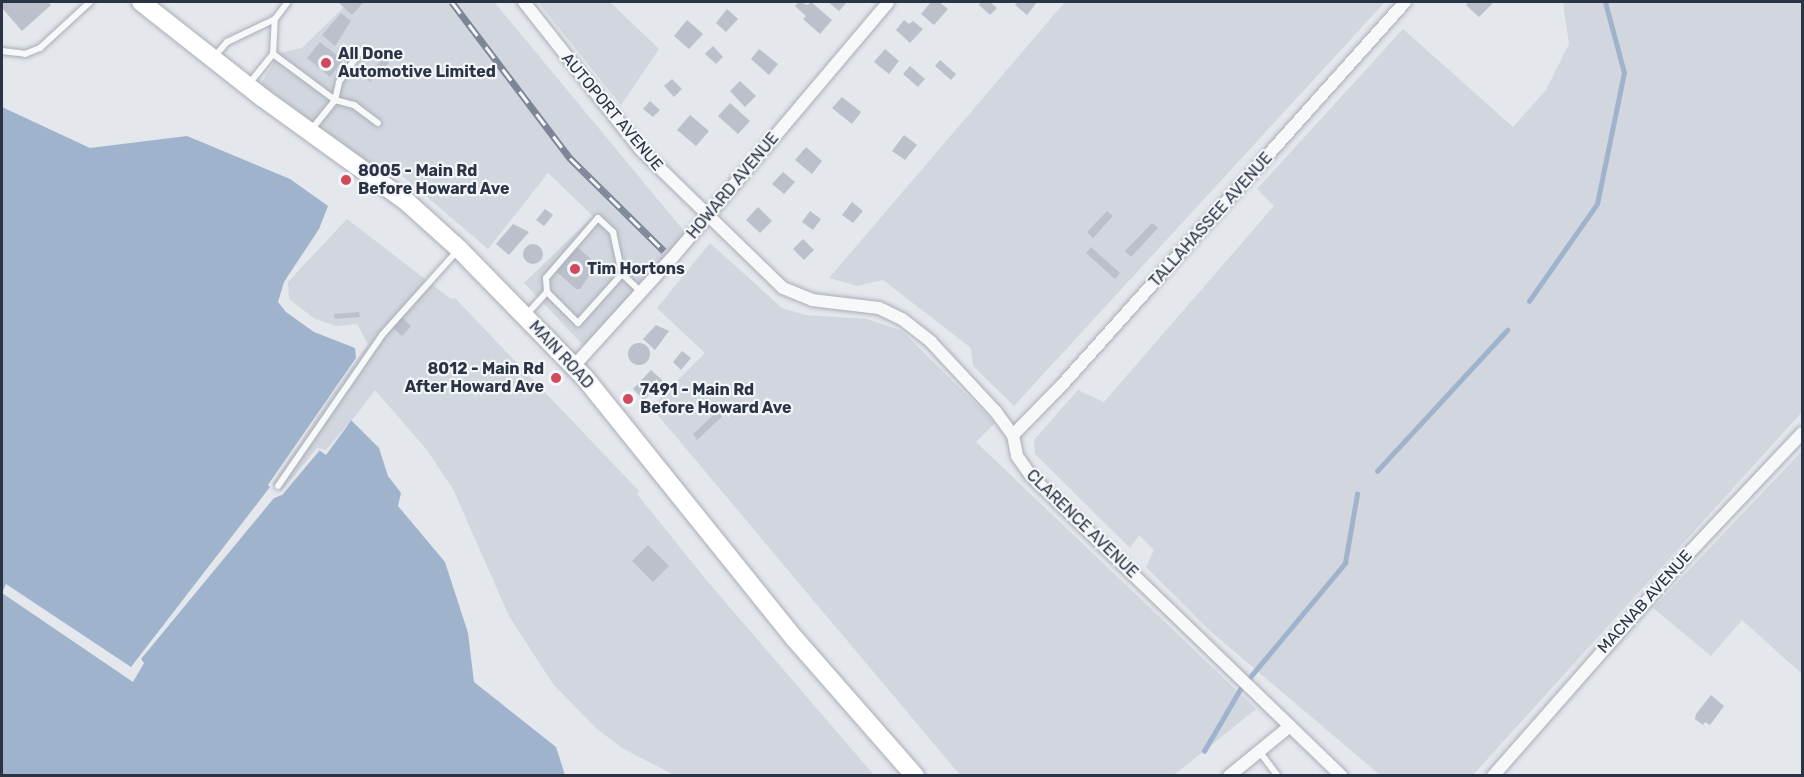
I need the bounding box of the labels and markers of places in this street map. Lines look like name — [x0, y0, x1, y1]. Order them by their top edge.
place label: All Done Automotive Limited — [338, 44, 496, 82]
marker: All Done Automotive Limited — [319, 56, 333, 70]
place label: 8005 - Main Rd Before Howard Ave — [358, 161, 510, 199]
marker: 8005 - Main Rd Before Howard Ave — [339, 173, 353, 187]
place label: Tim Hortons — [587, 259, 685, 279]
marker: Tim Hortons — [568, 262, 582, 276]
place label: 8012 - Main Rd After Howard Ave — [404, 359, 544, 397]
marker: 8012 - Main Rd After Howard Ave — [549, 371, 563, 385]
place label: 7491 - Main Rd Before Howard Ave — [640, 380, 792, 418]
marker: 7491 - Main Rd Before Howard Ave — [621, 392, 635, 406]

